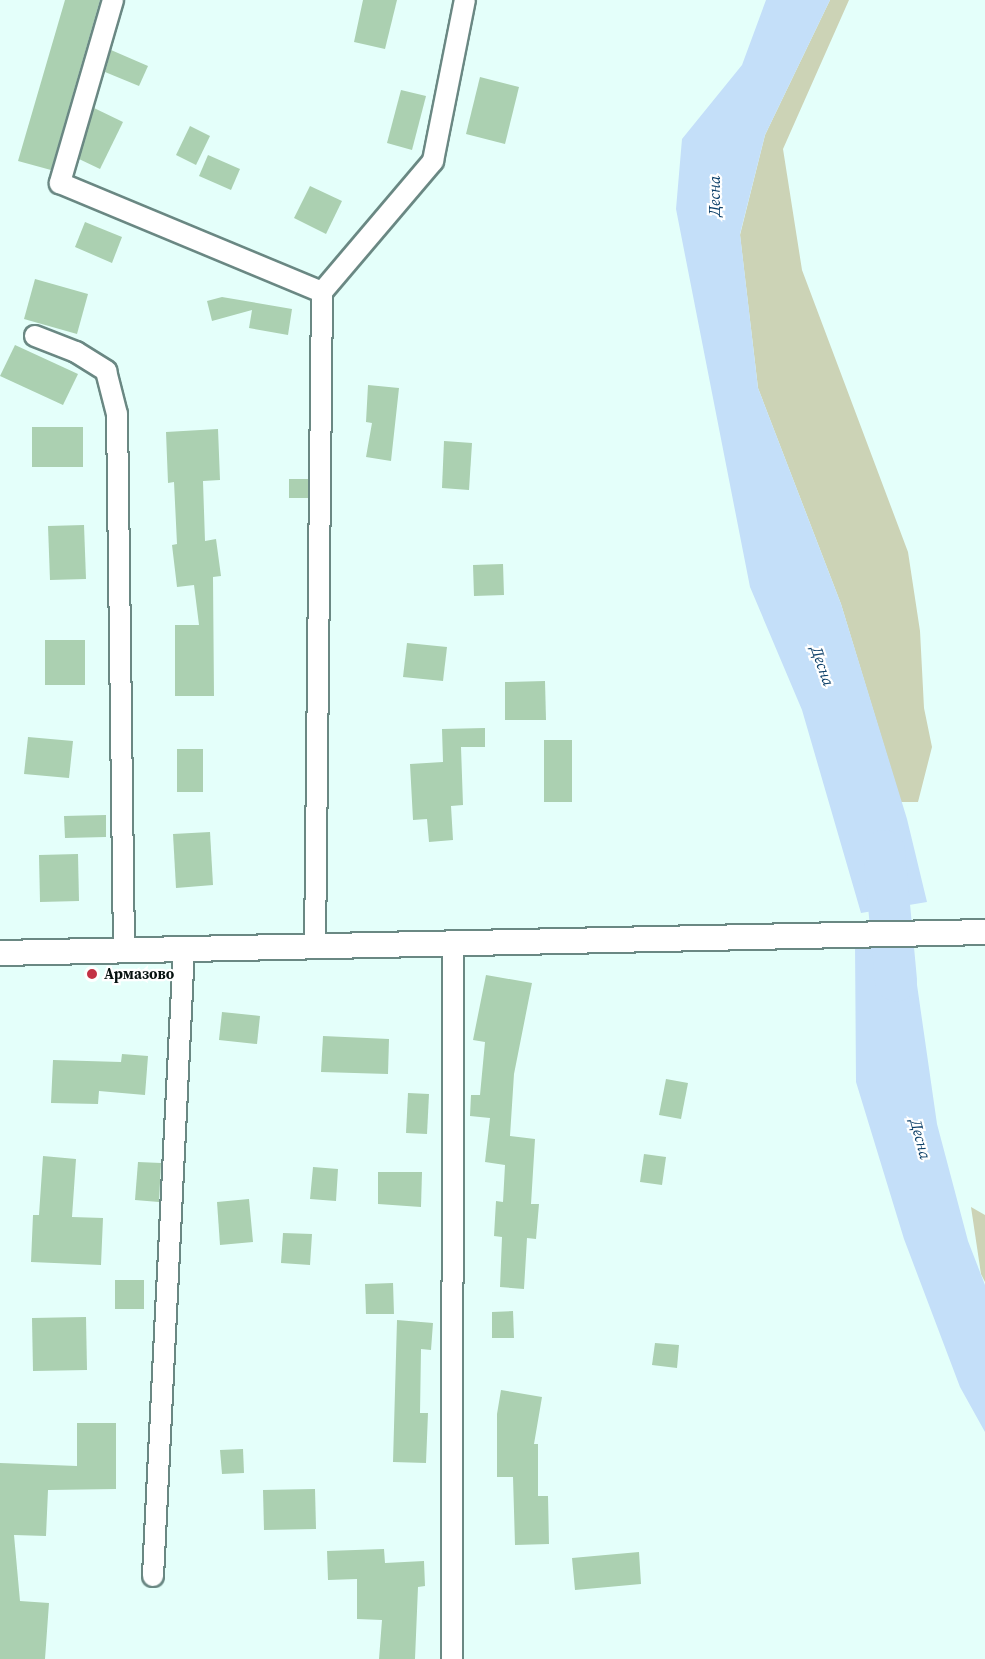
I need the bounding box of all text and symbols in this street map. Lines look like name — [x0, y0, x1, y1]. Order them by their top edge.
water label: Десна — [704, 176, 724, 216]
water label: Десна — [807, 644, 839, 688]
place label: Армазово — [104, 965, 174, 983]
marker: Армазово — [85, 967, 99, 981]
water label: Десна — [906, 1117, 936, 1161]

